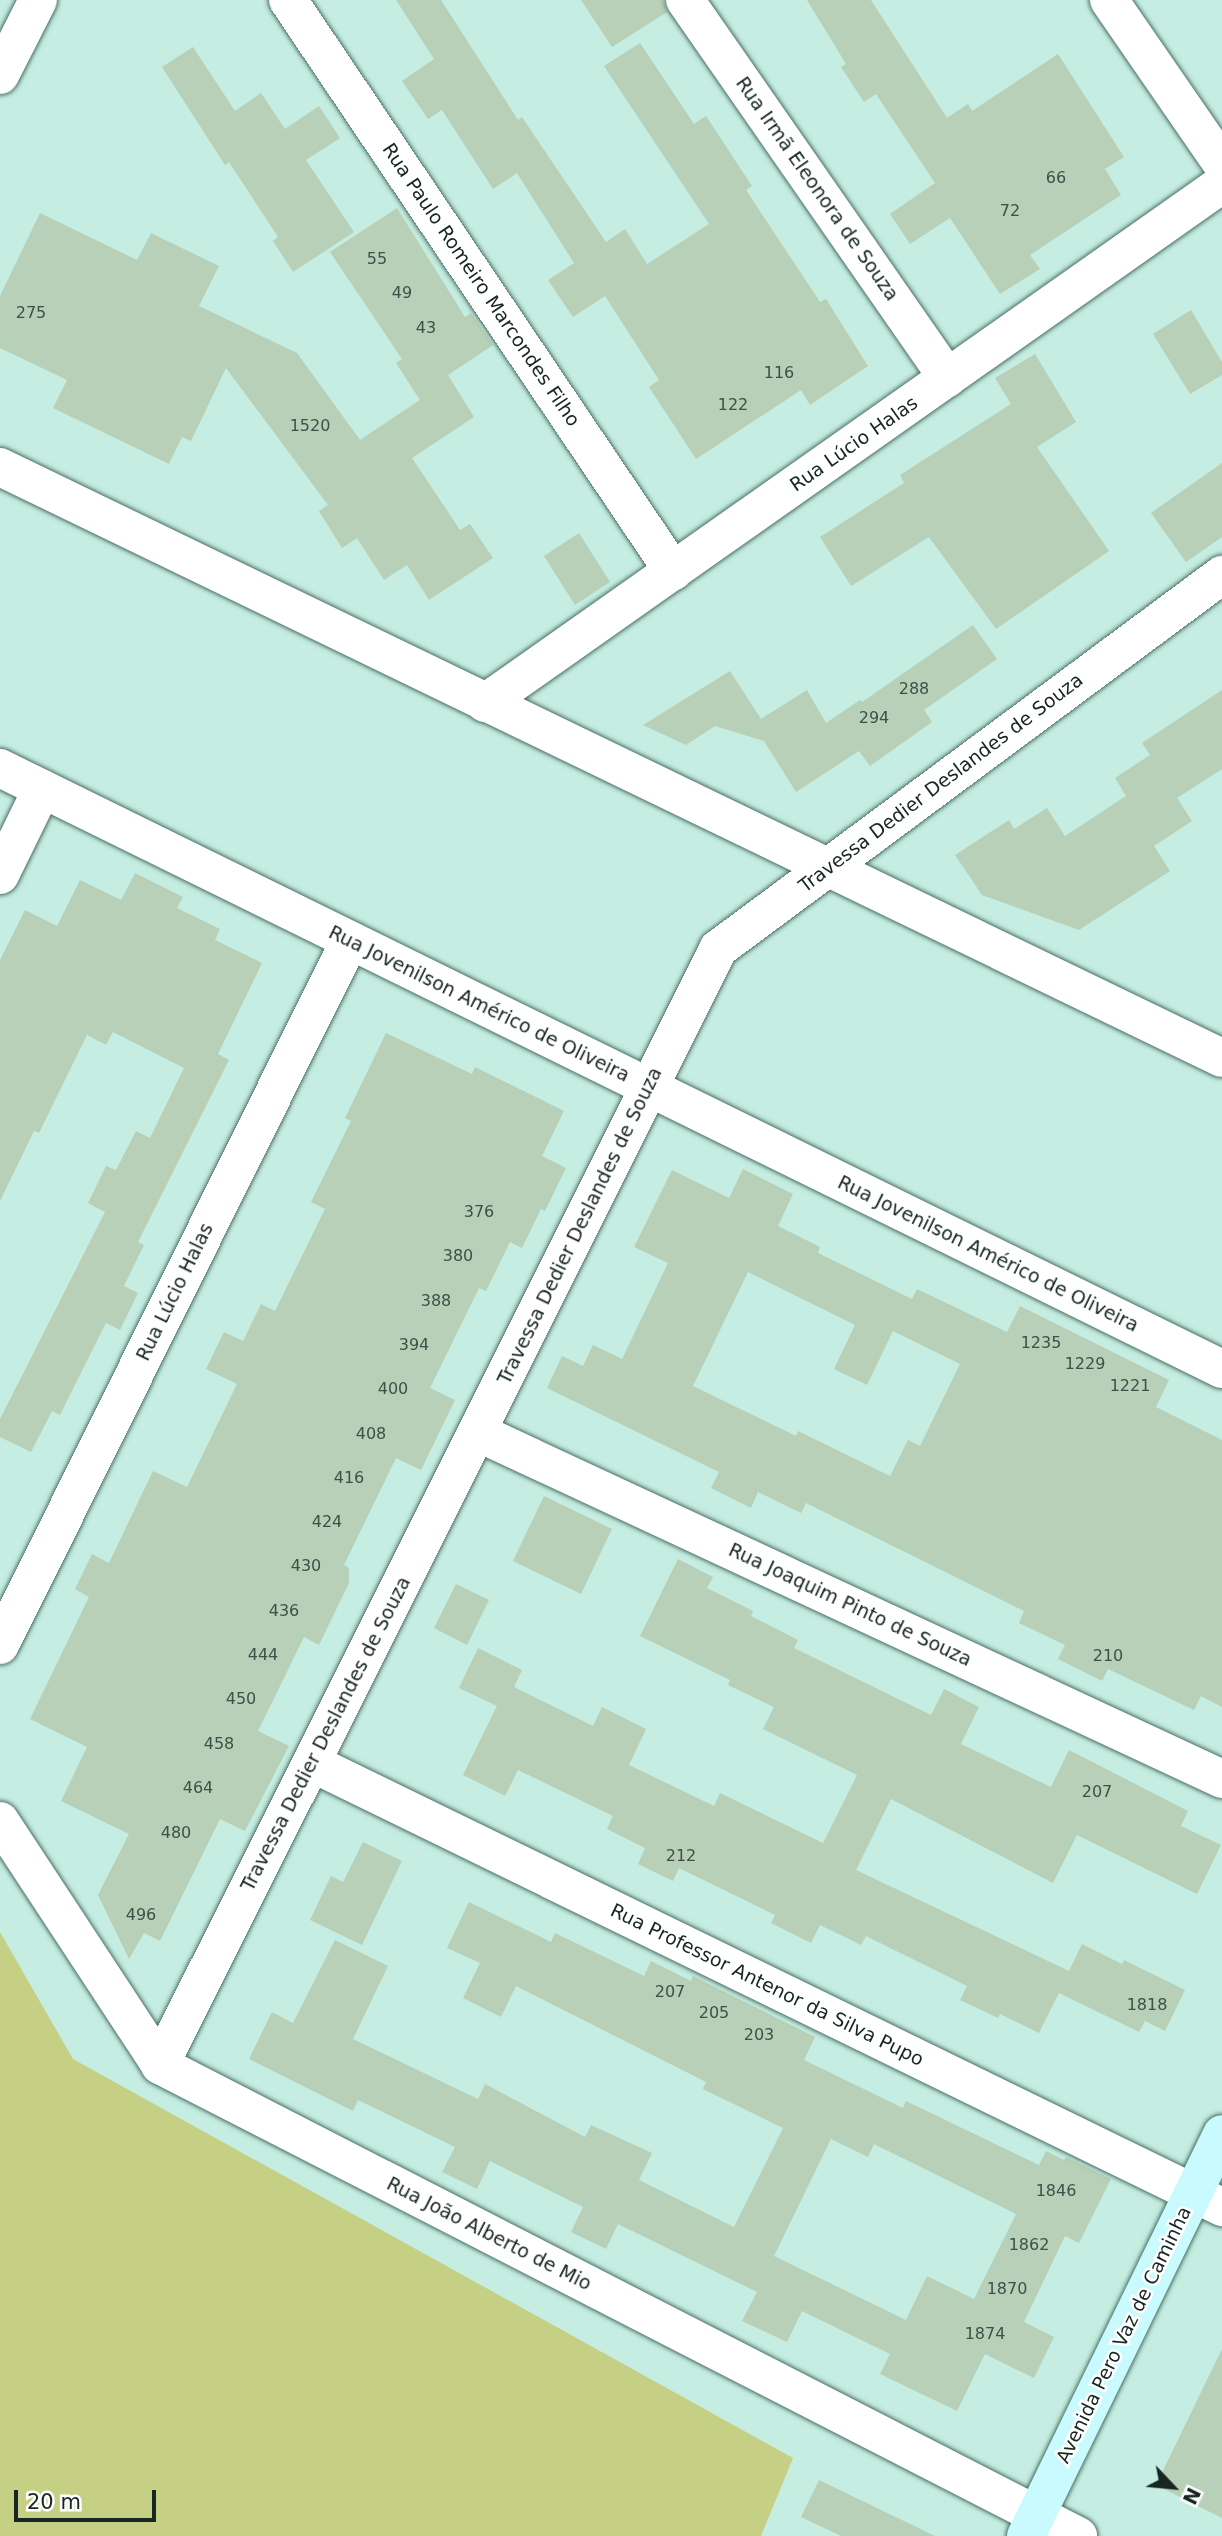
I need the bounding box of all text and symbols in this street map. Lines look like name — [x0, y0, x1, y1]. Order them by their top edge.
street label: Rua Irmã Eleonora de Souza — [731, 73, 903, 305]
street label: Rua Paulo Romeiro Marcondes Filho — [377, 139, 585, 431]
house number: 66 — [1046, 168, 1066, 188]
house number: 72 — [1000, 201, 1020, 221]
house number: 55 — [367, 249, 387, 269]
house number: 49 — [392, 283, 412, 303]
house number: 275 — [16, 303, 46, 323]
house number: 43 — [416, 318, 436, 338]
house number: 116 — [764, 363, 794, 383]
street label: Rua Lúcio Halas — [786, 391, 922, 497]
house number: 122 — [718, 395, 748, 415]
house number: 1520 — [290, 416, 330, 436]
street label: Travessa Dedier Deslandes de Souza — [794, 669, 1088, 897]
house number: 288 — [899, 679, 929, 699]
house number: 294 — [859, 708, 889, 728]
street label: Rua Jovenilson Américo de Oliveira — [325, 921, 633, 1087]
street label: Travessa Dedier Deslandes de Souza — [493, 1064, 667, 1388]
street label: Rua Jovenilson Américo de Oliveira — [834, 1171, 1142, 1337]
house number: 376 — [464, 1202, 494, 1222]
street label: Rua Lúcio Halas — [132, 1219, 218, 1365]
house number: 380 — [443, 1246, 473, 1266]
house number: 388 — [421, 1291, 451, 1311]
house number: 1235 — [1021, 1333, 1061, 1353]
house number: 394 — [399, 1335, 429, 1355]
house number: 1229 — [1065, 1354, 1105, 1374]
house number: 1221 — [1110, 1376, 1150, 1396]
house number: 400 — [378, 1379, 408, 1399]
house number: 408 — [356, 1424, 386, 1444]
house number: 416 — [334, 1468, 364, 1488]
house number: 424 — [312, 1512, 342, 1532]
street label: Rua Joaquim Pinto de Souza — [725, 1539, 975, 1671]
house number: 430 — [291, 1556, 321, 1576]
street label: Travessa Dedier Deslandes de Souza — [236, 1573, 416, 1895]
house number: 436 — [269, 1601, 299, 1621]
house number: 444 — [248, 1645, 278, 1665]
house number: 210 — [1093, 1646, 1123, 1666]
house number: 450 — [226, 1689, 256, 1709]
house number: 458 — [204, 1734, 234, 1754]
house number: 464 — [183, 1778, 213, 1798]
house number: 207 — [1082, 1782, 1112, 1802]
house number: 480 — [161, 1823, 191, 1843]
house number: 212 — [666, 1846, 696, 1866]
street label: Rua Professor Antenor da Silva Pupo — [607, 1899, 927, 2071]
house number: 496 — [126, 1905, 156, 1925]
house number: 207 — [655, 1982, 685, 2002]
house number: 1818 — [1127, 1995, 1167, 2015]
house number: 205 — [699, 2003, 729, 2023]
house number: 203 — [744, 2025, 774, 2045]
street label: Rua João Alberto de Mio — [383, 2172, 595, 2296]
house number: 1846 — [1036, 2181, 1076, 2201]
street label: Avenida Pero Vaz de Caminha — [1052, 2203, 1196, 2467]
house number: 1862 — [1009, 2235, 1049, 2255]
house number: 1870 — [987, 2279, 1027, 2299]
house number: 1874 — [965, 2324, 1005, 2344]
north arrow — [1138, 2452, 1208, 2522]
scale bar — [18, 2476, 159, 2520]
text: N — [1179, 2484, 1205, 2508]
text: 20 m — [27, 2490, 81, 2514]

